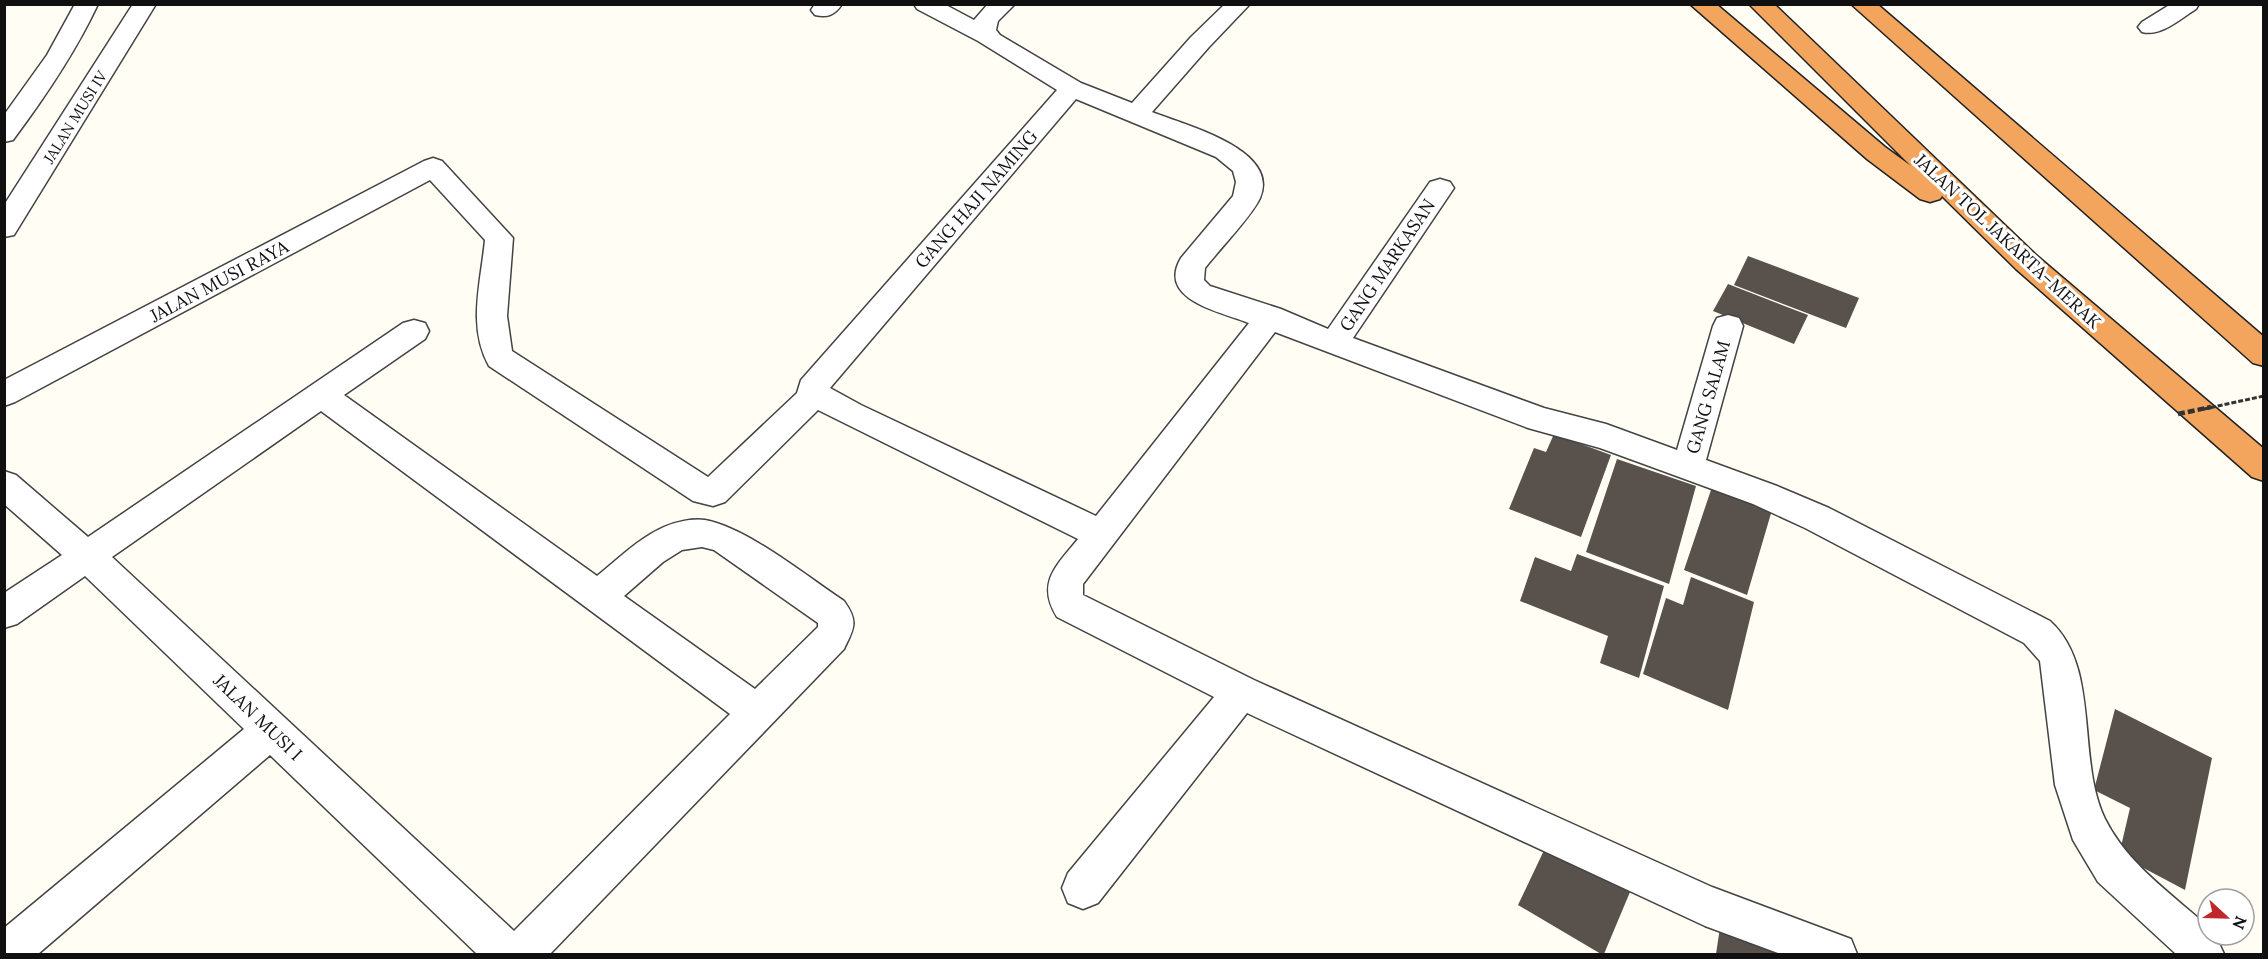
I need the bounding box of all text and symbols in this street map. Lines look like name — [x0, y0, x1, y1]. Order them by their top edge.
street label: JALAN MUSI IV — [38, 66, 112, 168]
street label: GANG HAJI NAMING — [910, 125, 1042, 273]
street label: JALAN TOL JAKARTA–MERAK — [1909, 148, 2107, 334]
street label: GANG MARKASAN — [1334, 194, 1440, 336]
street label: JALAN MUSI RAYA — [145, 234, 293, 328]
street label: GANG SALAM — [1681, 338, 1735, 456]
street label: JALAN MUSI I — [208, 668, 307, 765]
north arrow — [2196, 887, 2256, 947]
text: N — [2228, 913, 2251, 932]

